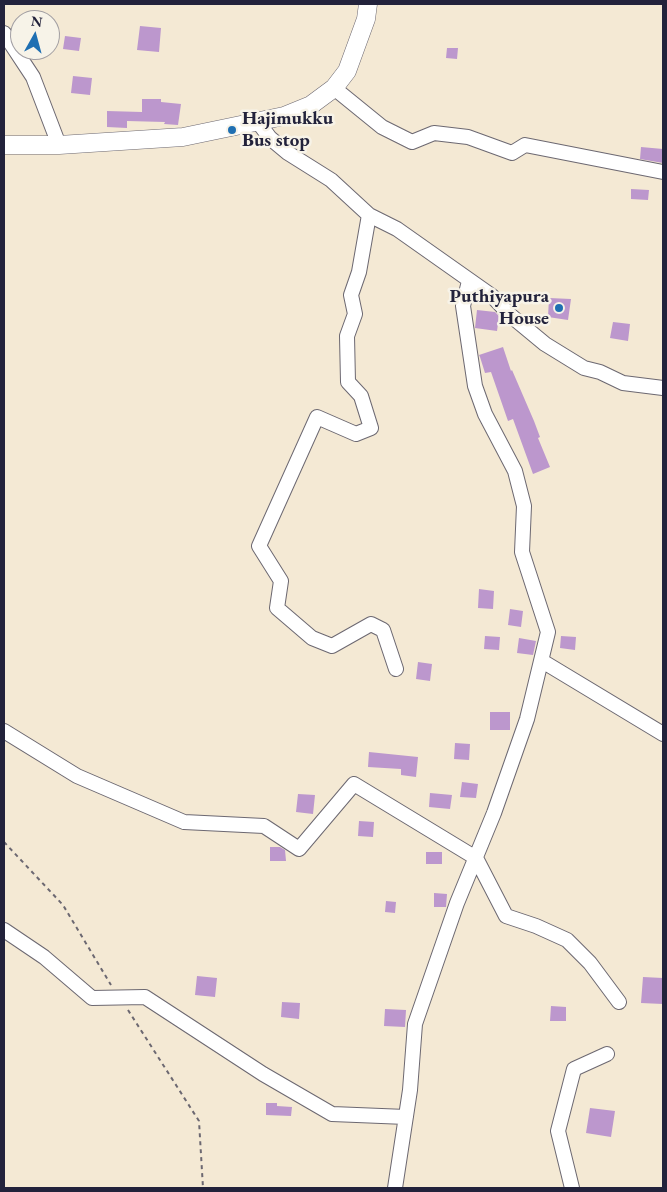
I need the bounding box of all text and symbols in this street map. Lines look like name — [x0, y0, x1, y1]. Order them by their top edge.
north arrow — [10, 10, 60, 60]
text: N — [30, 11, 43, 31]
place label: Hajimukku Bus stop — [242, 108, 333, 152]
marker: Hajimukku Bus stop — [226, 124, 238, 136]
place label: Puthiyapura House — [450, 286, 549, 330]
marker: Puthiyapura House — [553, 302, 565, 314]

